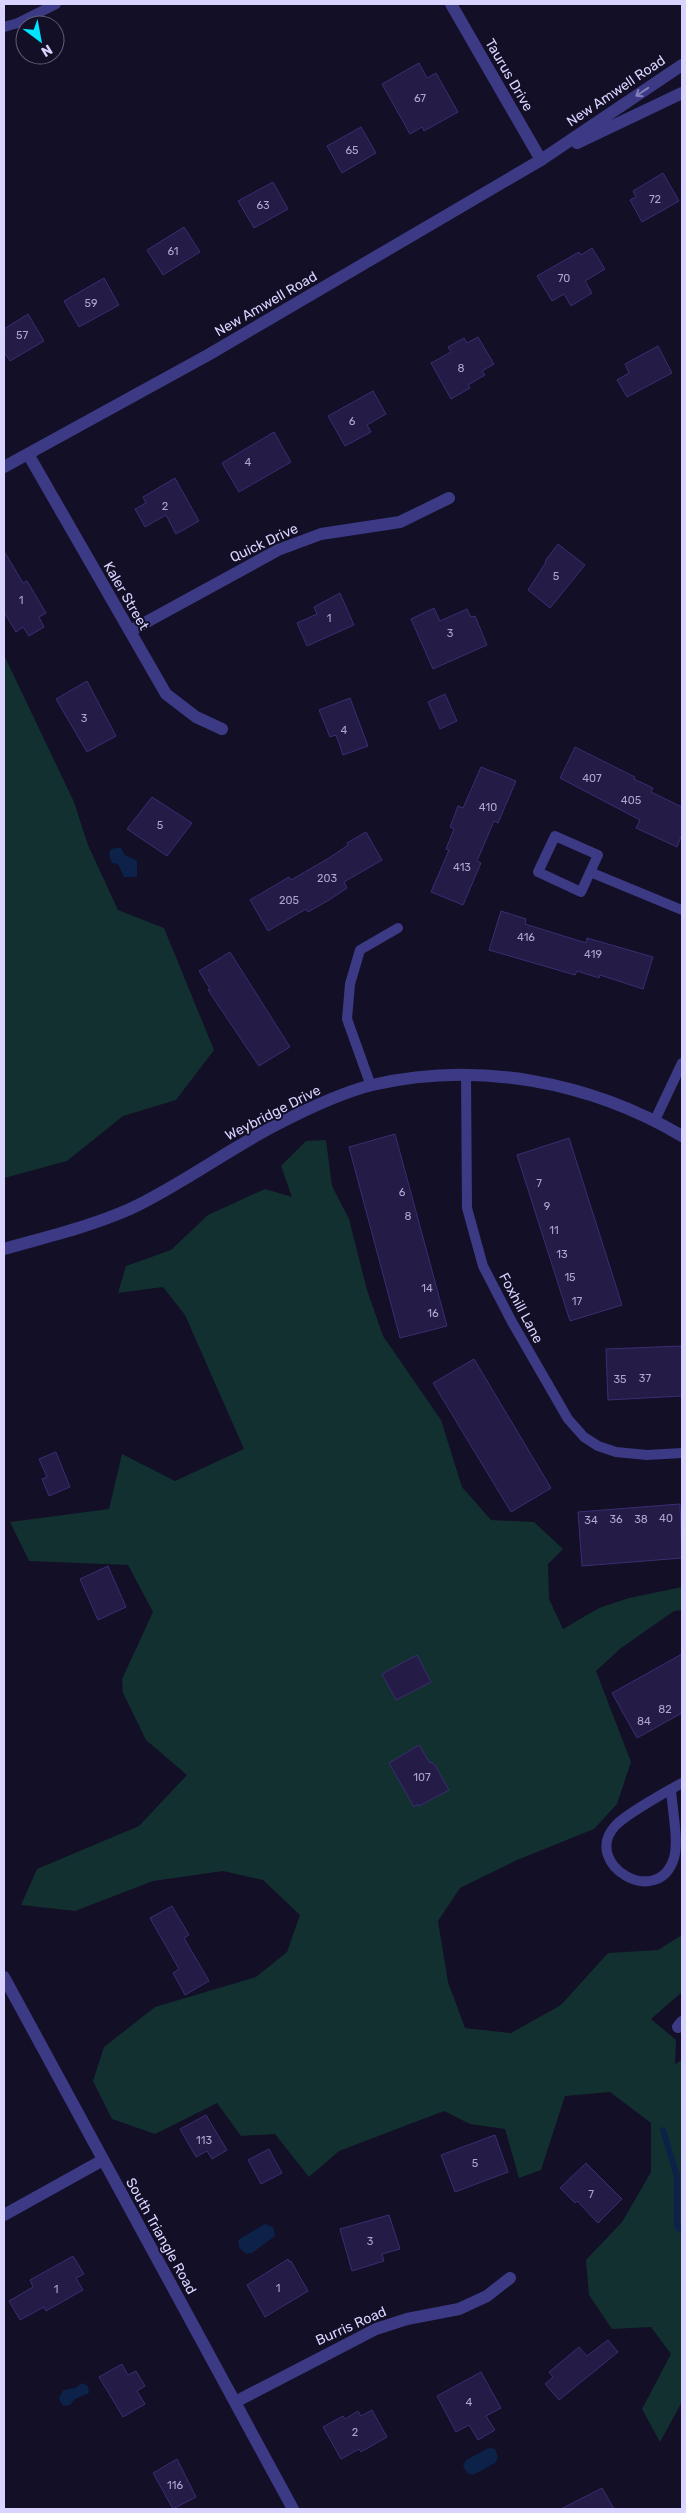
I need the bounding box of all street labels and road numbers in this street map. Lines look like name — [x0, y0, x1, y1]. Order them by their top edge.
street label: Taurus Drive — [481, 36, 537, 114]
street label: New Amwell Road — [563, 52, 669, 130]
street label: New Amwell Road — [212, 268, 320, 340]
street label: Quick Drive — [227, 520, 301, 566]
street label: Kaler Street — [100, 559, 153, 634]
street label: Weybridge Drive — [222, 1082, 324, 1144]
street label: Foxhill Lane — [495, 1270, 547, 1346]
street label: South Triangle Road — [122, 2175, 200, 2297]
street label: Burris Road — [313, 2303, 389, 2349]

